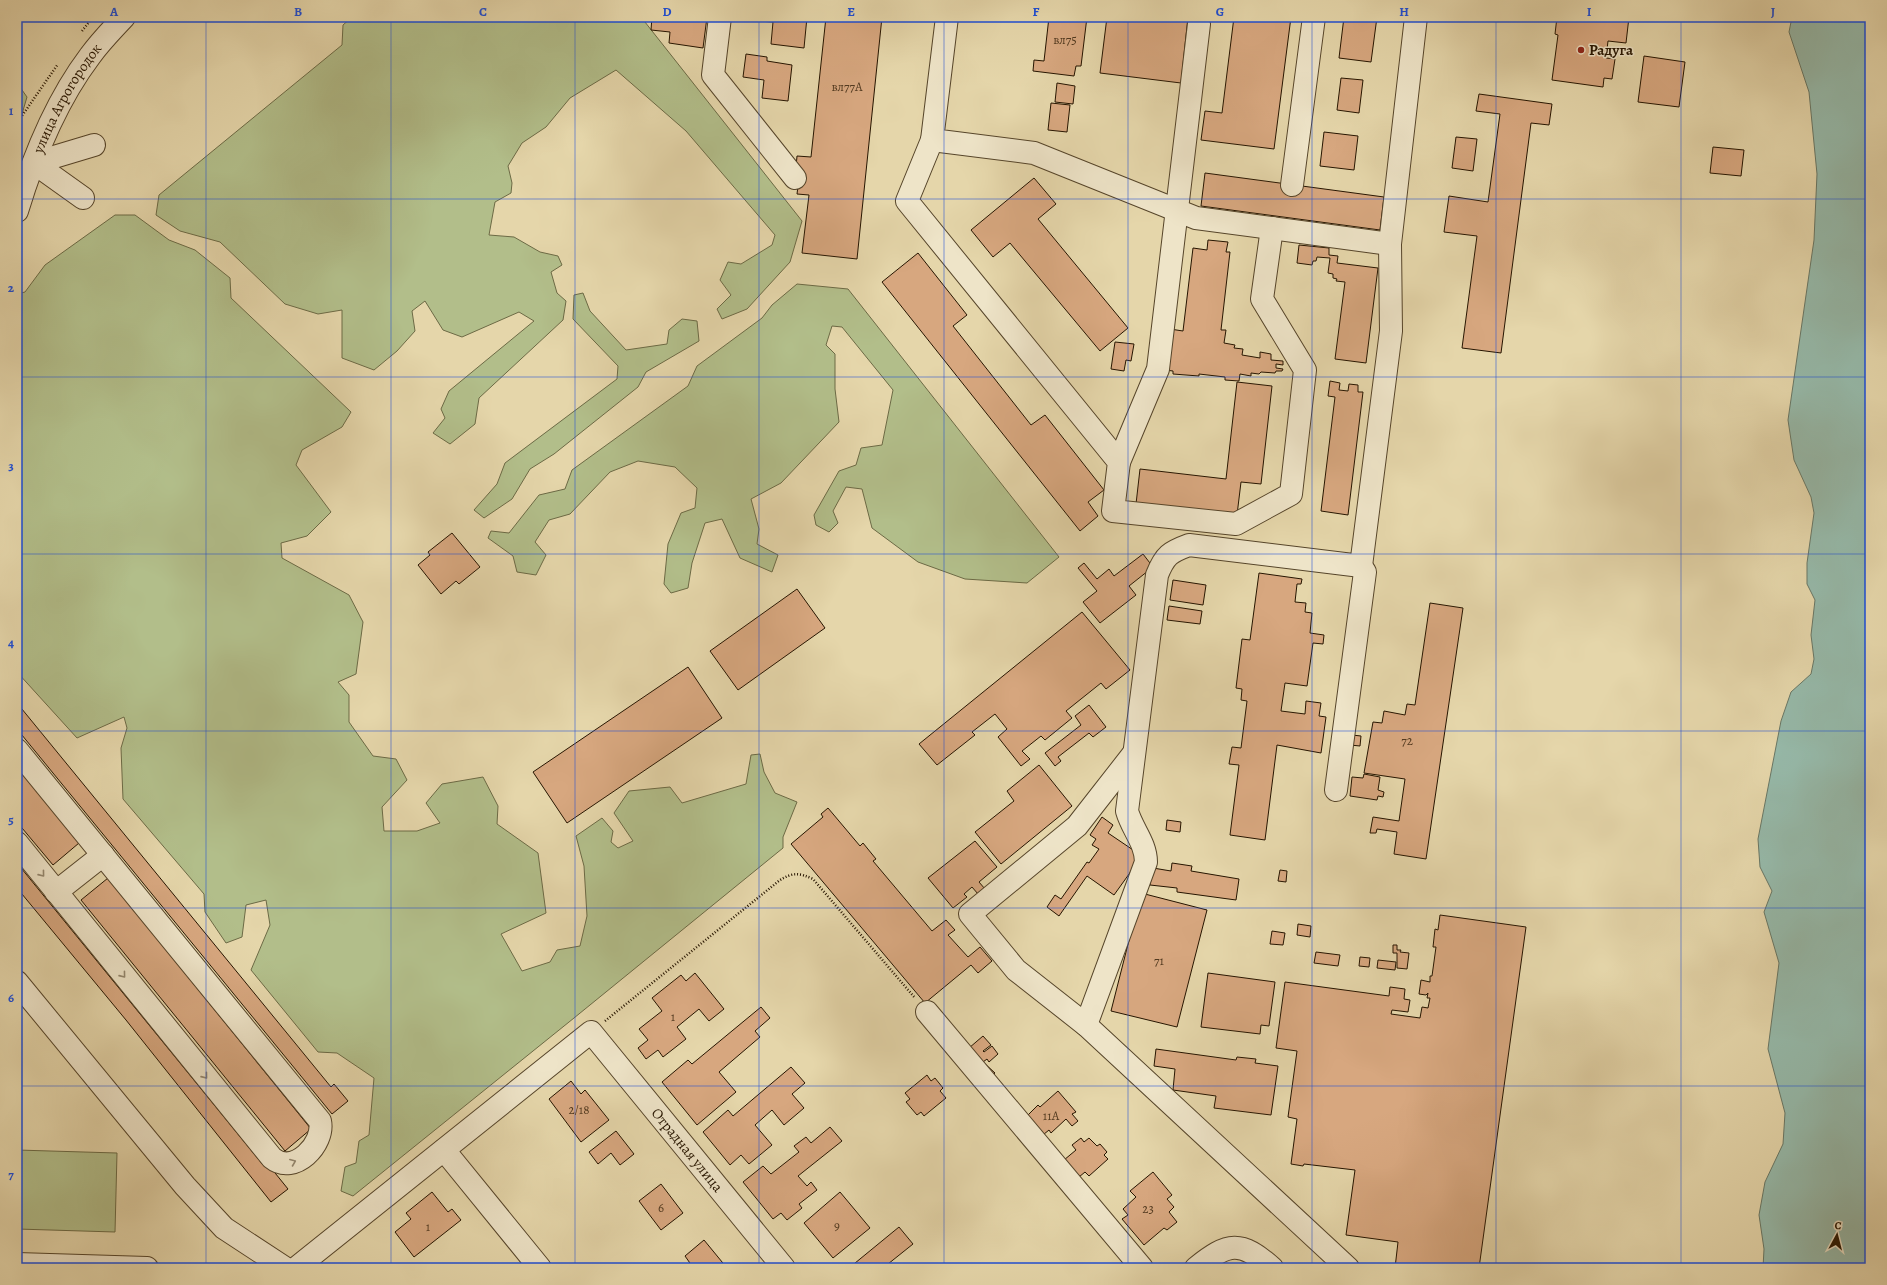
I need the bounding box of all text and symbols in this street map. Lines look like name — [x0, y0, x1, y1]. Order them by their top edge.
text: A — [109, 3, 119, 20]
text: B — [294, 3, 302, 20]
text: C — [479, 3, 487, 20]
text: D — [662, 3, 672, 20]
text: E — [847, 3, 855, 20]
text: F — [1033, 3, 1040, 20]
text: G — [1216, 3, 1224, 20]
text: H — [1399, 3, 1409, 20]
text: I — [1587, 3, 1592, 20]
text: J — [1771, 3, 1775, 20]
house number: вл75 — [1053, 31, 1077, 48]
street label: улица Агрогородок — [28, 39, 106, 157]
place label: Радуга — [1589, 40, 1634, 60]
marker: Радуга — [1576, 45, 1586, 55]
house number: вл77А — [831, 78, 863, 95]
text: 1 — [9, 102, 14, 119]
text: 2 — [8, 279, 15, 296]
text: 3 — [8, 457, 14, 474]
text: 4 — [8, 634, 14, 651]
house number: 72 — [1401, 732, 1413, 749]
text: 5 — [8, 811, 14, 828]
one-way arrow — [37, 869, 44, 876]
house number: 71 — [1154, 952, 1165, 969]
one-way arrow — [119, 970, 126, 977]
text: 6 — [8, 989, 14, 1006]
house number: 1 — [671, 1008, 676, 1025]
one-way arrow — [201, 1071, 208, 1078]
house number: 2/18 — [568, 1101, 590, 1118]
street label: Отрадная улица — [647, 1103, 728, 1196]
house number: 11А — [1043, 1107, 1060, 1124]
one-way arrow — [290, 1158, 297, 1166]
text: 7 — [8, 1166, 14, 1183]
house number: 6 — [658, 1199, 664, 1216]
house number: 23 — [1142, 1200, 1154, 1217]
north arrow — [1817, 1215, 1857, 1255]
house number: 9 — [834, 1217, 840, 1234]
house number: 1 — [426, 1218, 431, 1235]
text: С — [1834, 1218, 1843, 1233]

